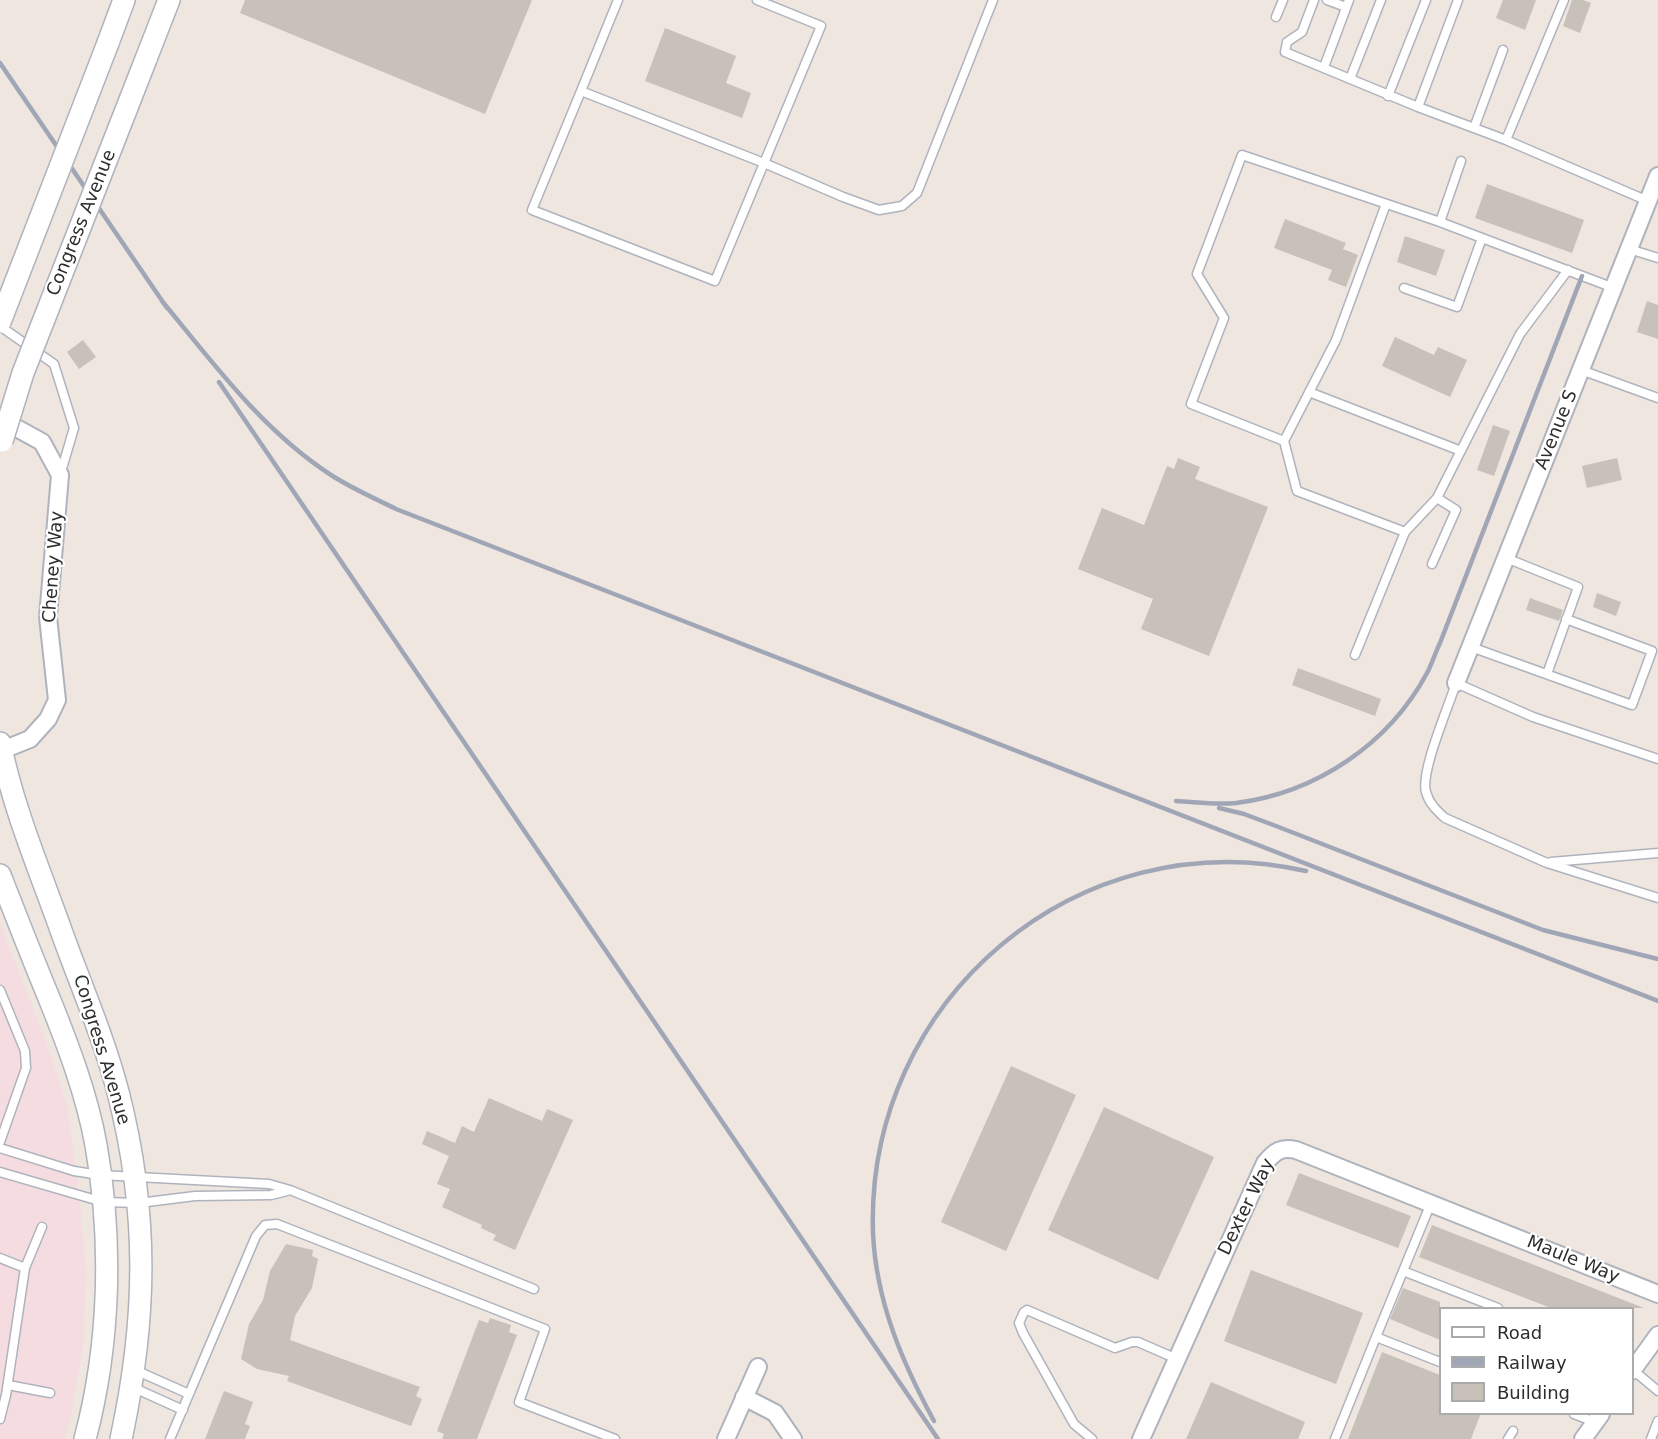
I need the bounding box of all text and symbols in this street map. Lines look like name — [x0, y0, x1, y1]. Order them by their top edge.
street label: Congress Avenue — [43, 147, 121, 299]
street label: Avenue S — [1531, 387, 1583, 473]
street label: Cheney Way — [39, 510, 69, 624]
street label: Congress Avenue — [68, 972, 134, 1128]
street label: Dexter Way — [1214, 1155, 1280, 1259]
street label: Maule Way — [1523, 1232, 1623, 1288]
legend — [1439, 1307, 1634, 1415]
text: Road — [1497, 1322, 1542, 1343]
text: Railway — [1497, 1352, 1567, 1373]
text: Building — [1497, 1382, 1570, 1403]

